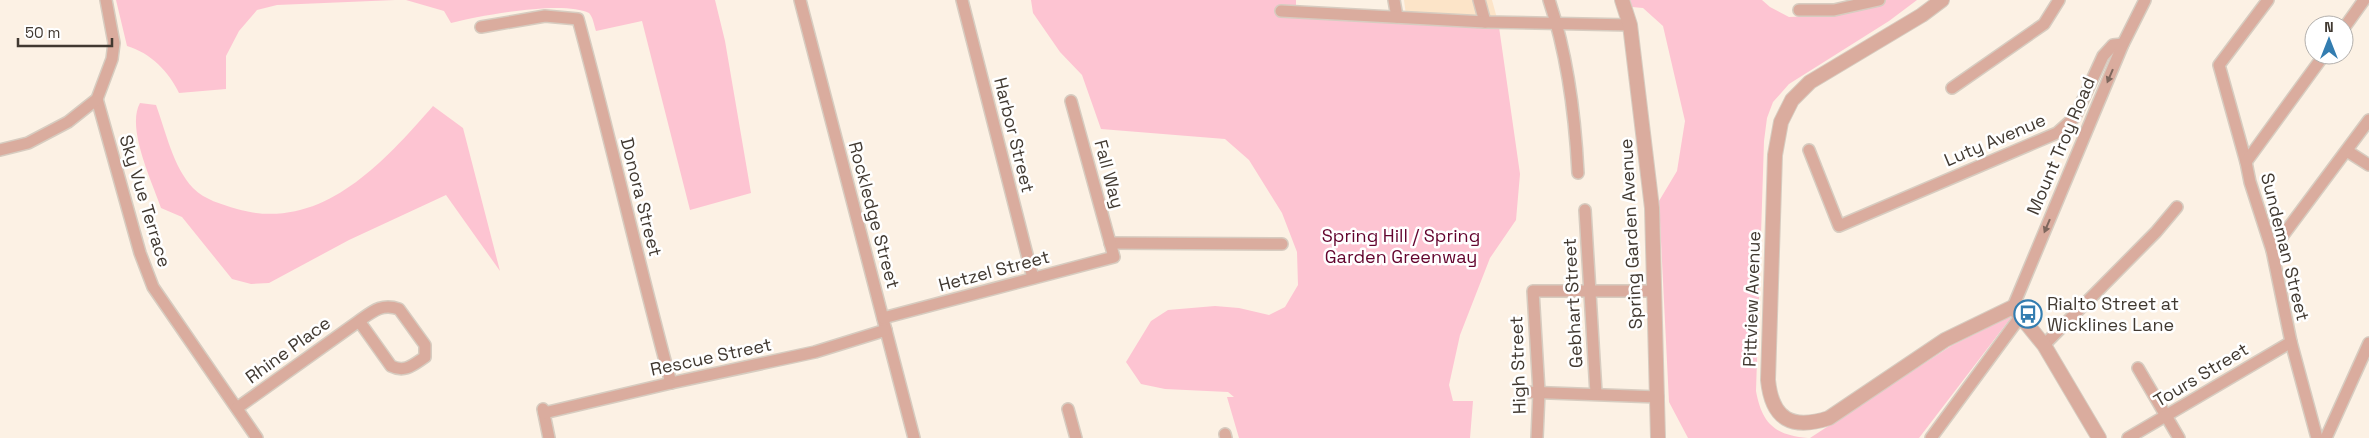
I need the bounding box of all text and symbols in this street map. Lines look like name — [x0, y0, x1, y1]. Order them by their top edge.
scale bar — [18, 15, 111, 47]
north arrow — [2304, 15, 2354, 65]
text: N — [2324, 18, 2334, 36]
text: 50 m — [25, 23, 60, 42]
one-way arrow — [2105, 69, 2113, 83]
street label: Mount Troy Road — [2021, 73, 2100, 218]
street label: Harbor Street — [989, 75, 1040, 195]
street label: Luty Avenue — [1941, 108, 2049, 171]
street label: Sky Vue Terrace — [114, 132, 177, 270]
street label: Donora Street — [616, 135, 667, 259]
street label: Fall Way — [1089, 137, 1130, 211]
street label: Spring Garden Avenue — [1614, 138, 1647, 330]
street label: Rockledge Street — [844, 139, 905, 291]
street label: Sundeman Street — [2256, 170, 2315, 323]
one-way arrow — [2042, 219, 2050, 233]
park label: Spring Hill / Spring Garden Greenway — [1322, 224, 1480, 268]
street label: Pittview Avenue — [1738, 230, 1765, 367]
street label: Gebhart Street — [1558, 237, 1587, 369]
street label: Hetzel Street — [936, 245, 1052, 296]
place label: Rialto Street at Wicklines Lane — [2047, 292, 2179, 336]
bus stop icon: Rialto Street at Wicklines Lane — [2013, 299, 2043, 329]
street label: Rhine Place — [241, 311, 335, 388]
street label: High Street — [1504, 315, 1531, 415]
street label: Rescue Street — [648, 332, 774, 381]
street label: Tours Street — [2149, 337, 2252, 412]

